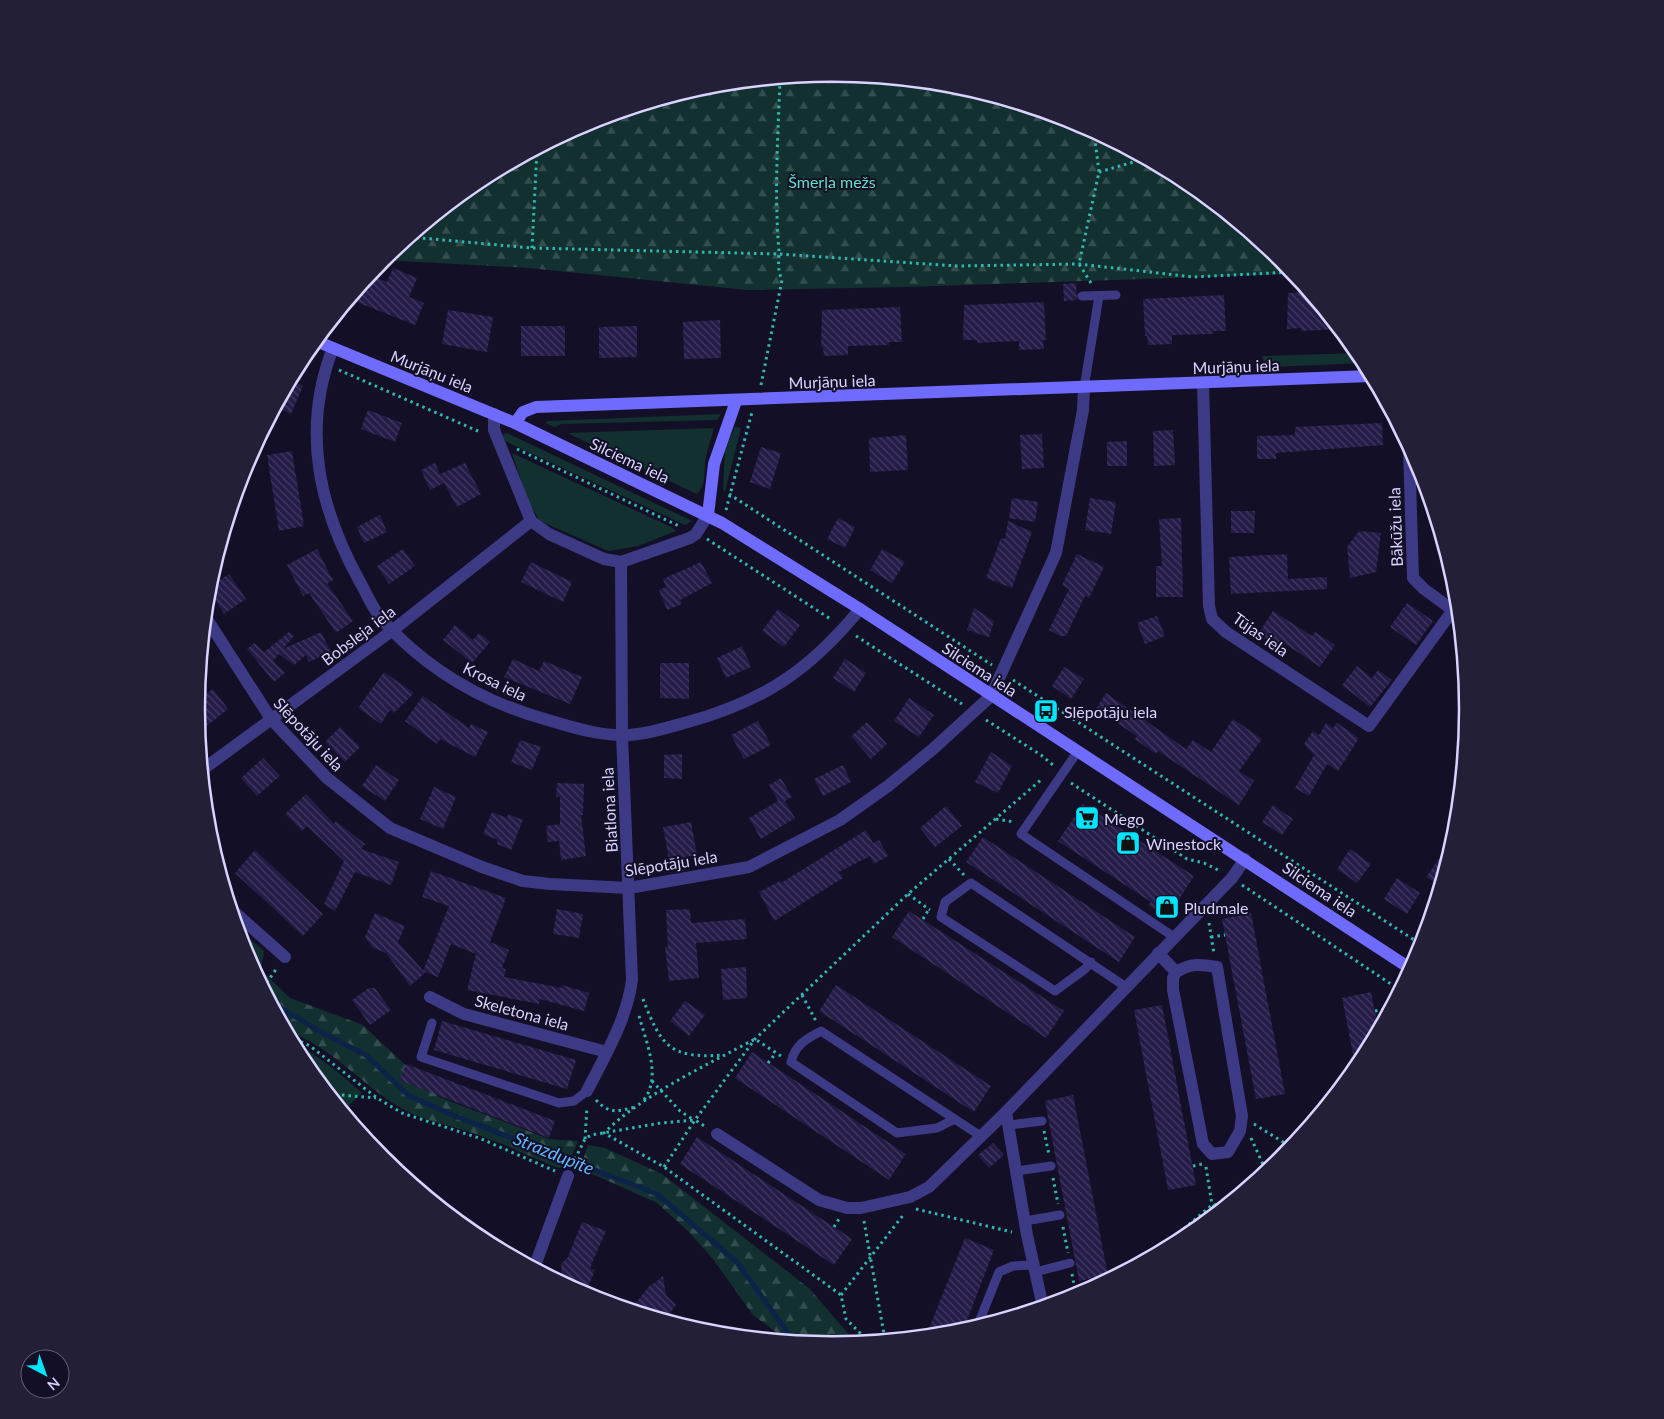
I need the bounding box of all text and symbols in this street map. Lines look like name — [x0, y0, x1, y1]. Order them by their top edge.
park label: Šmerļa mežs — [788, 172, 876, 191]
street label: Murjāņu iela — [388, 346, 476, 396]
street label: Murjāņu iela — [1192, 355, 1280, 377]
street label: Murjāņu iela — [788, 370, 876, 392]
street label: Silciema iela — [587, 433, 673, 487]
street label: Bākūžu iela — [1384, 487, 1406, 567]
street label: Bobsleja iela — [317, 601, 399, 669]
street label: Tūjas iela — [1230, 608, 1292, 660]
street label: Silciema iela — [939, 638, 1021, 700]
street label: Krosa iela — [460, 658, 530, 704]
street label: Slēpotāju iela — [270, 693, 348, 775]
bus stop icon: Slēpotāju iela — [1033, 698, 1059, 724]
place label: Slēpotāju iela — [1064, 702, 1157, 721]
street label: Biatlona iela — [597, 767, 621, 853]
supermarket icon: Mego — [1074, 805, 1100, 831]
place label: Mego — [1104, 809, 1144, 828]
shop icon: Winestock — [1115, 830, 1141, 856]
place label: Winestock — [1146, 834, 1222, 853]
street label: Slēpotāju iela — [623, 846, 719, 880]
street label: Silciema iela — [1279, 857, 1361, 921]
shop icon: Pludmale — [1154, 894, 1180, 920]
place label: Pludmale — [1184, 898, 1249, 917]
street label: Skeletona iela — [473, 990, 571, 1034]
water label: Strazdupīte — [510, 1127, 598, 1179]
north arrow — [20, 1349, 70, 1399]
text: N — [44, 1374, 64, 1394]

